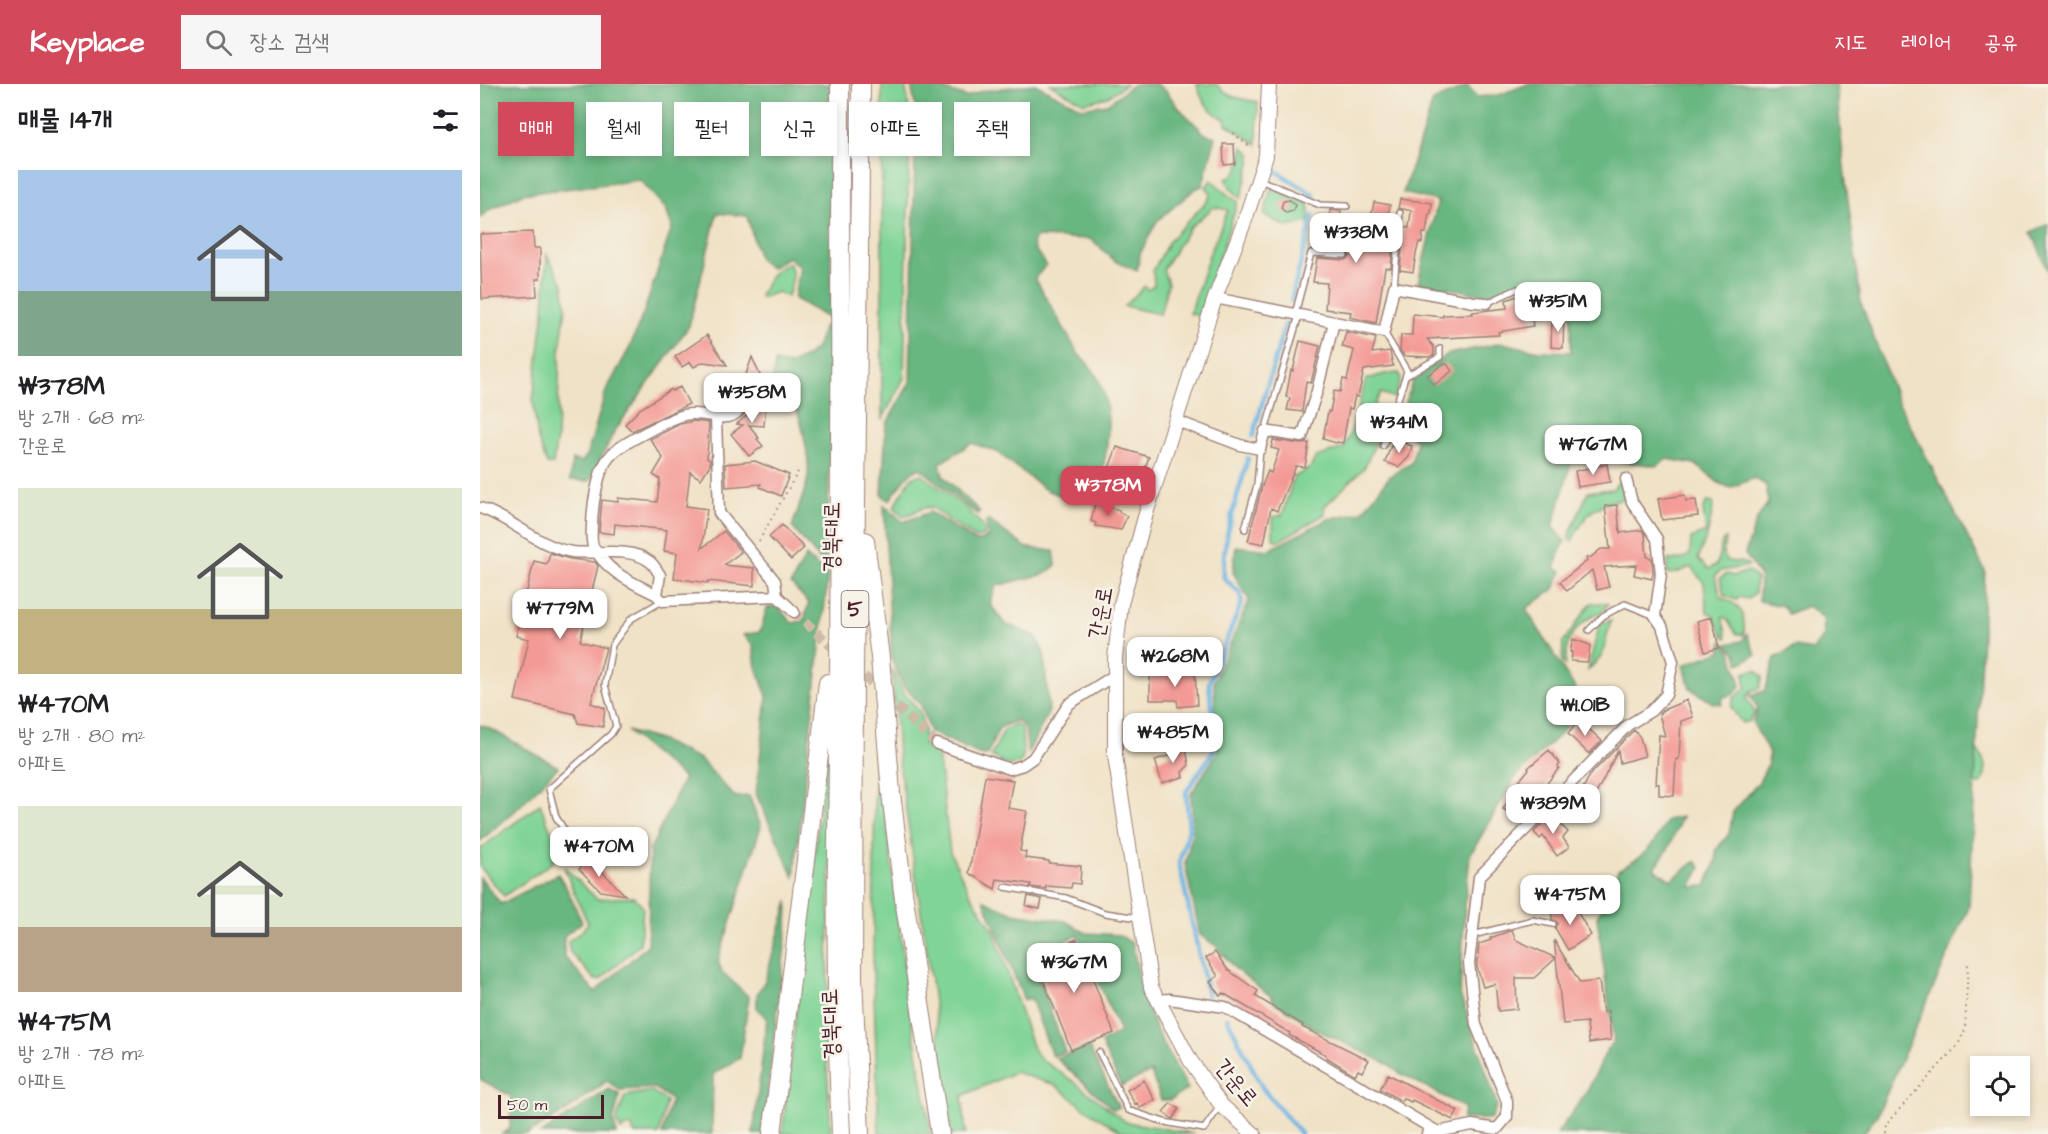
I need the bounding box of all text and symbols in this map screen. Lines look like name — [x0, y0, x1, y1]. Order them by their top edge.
search box — [181, 15, 601, 69]
text: Keyplace — [30, 23, 145, 62]
icon: search — [202, 26, 235, 59]
text: 장소 검색 — [250, 27, 329, 58]
text: 지도 — [1834, 28, 1868, 57]
text: 레이어 — [1901, 28, 1951, 57]
text: 공유 — [1984, 28, 2018, 57]
text: 매물 14개 — [18, 102, 112, 138]
chip: 매매 — [498, 102, 574, 156]
chip: 월세 — [586, 102, 662, 156]
chip: 필터 — [674, 102, 749, 156]
chip: 신규 — [761, 102, 837, 156]
chip: 아파트 — [849, 102, 942, 156]
chip: 주택 — [954, 102, 1030, 156]
icon: filters — [429, 104, 462, 137]
icon: home — [186, 209, 294, 317]
pin: ₩338M — [1314, 213, 1398, 264]
text: ₩338M — [1324, 218, 1388, 246]
pin: ₩351M — [1516, 282, 1600, 333]
text: ₩351M — [1529, 287, 1587, 315]
text: ₩378M — [18, 368, 105, 404]
pin: ₩358M — [710, 373, 794, 424]
text: ₩358M — [718, 378, 786, 406]
pin: ₩341M — [1357, 403, 1441, 454]
text: 방 2개 · 68 m² — [18, 404, 145, 432]
text: ₩341M — [1370, 408, 1428, 436]
pin: ₩767M — [1551, 425, 1635, 476]
text: ₩767M — [1559, 430, 1627, 458]
text: 간운로 — [18, 432, 66, 460]
pin: ₩378M — [1066, 466, 1150, 517]
text: ₩378M — [1075, 471, 1141, 499]
street label: 경북대로 — [816, 501, 848, 573]
icon: home — [186, 527, 294, 635]
street label: 간운로 — [1081, 584, 1121, 642]
pin: ₩779M — [518, 589, 602, 640]
road number: 5 — [842, 591, 868, 627]
text: ₩779M — [526, 594, 594, 622]
pin: ₩268M — [1133, 637, 1217, 688]
text: ₩268M — [1141, 642, 1209, 670]
text: ₩470M — [18, 686, 109, 722]
pin: ₩1.01B — [1536, 686, 1634, 737]
text: ₩1.01B — [1560, 691, 1610, 719]
pin: ₩485M — [1131, 713, 1215, 764]
text: ₩485M — [1137, 718, 1209, 746]
text: 방 2개 · 80 m² — [18, 722, 145, 750]
text: 아파트 — [18, 750, 66, 778]
pin: ₩389M — [1511, 784, 1595, 835]
text: ₩389M — [1520, 789, 1586, 817]
pin: ₩470M — [557, 827, 641, 878]
text: ₩470M — [564, 832, 634, 860]
icon: home — [186, 845, 294, 953]
pin: ₩475M — [1528, 875, 1612, 926]
text: ₩475M — [1534, 880, 1606, 908]
pin: ₩367M — [1032, 943, 1116, 994]
text: ₩367M — [1041, 948, 1107, 976]
street label: 경북대로 — [814, 988, 848, 1060]
text: ₩475M — [18, 1004, 111, 1040]
text: 방 2개 · 78 m² — [18, 1040, 145, 1068]
street label: 간운로 — [1207, 1053, 1265, 1113]
map controls — [1970, 1056, 2030, 1116]
button: locate — [1970, 1056, 2030, 1116]
text: 아파트 — [18, 1068, 66, 1096]
scale bar — [498, 1092, 604, 1120]
text: 50 m — [507, 1094, 547, 1116]

